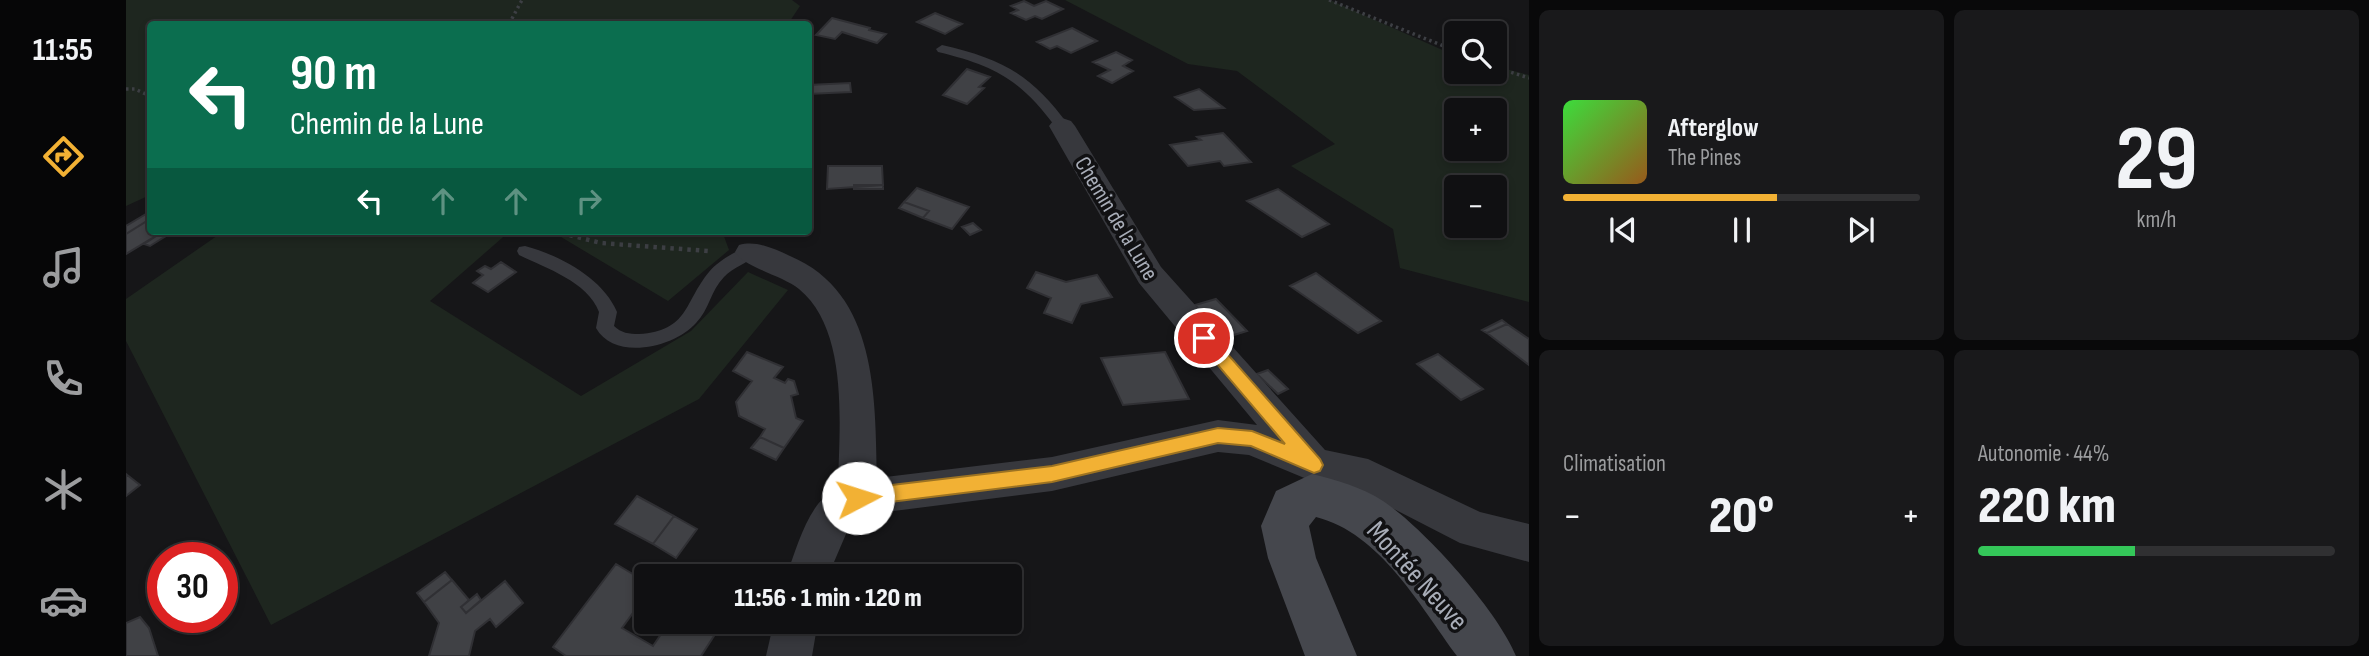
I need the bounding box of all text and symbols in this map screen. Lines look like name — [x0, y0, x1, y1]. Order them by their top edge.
map controls — [1444, 21, 1507, 238]
button: search — [1444, 21, 1507, 84]
text: 11:55 — [33, 31, 93, 70]
text: 90 m — [290, 45, 377, 104]
icon: left — [175, 49, 266, 140]
button: + — [1444, 98, 1507, 161]
text: Chemin de la Lune — [290, 105, 484, 144]
text: 29 — [2115, 106, 2198, 215]
text: Afterglow — [1668, 113, 1759, 144]
icon: directions — [39, 132, 88, 181]
text: The Pines — [1668, 144, 1741, 172]
street label: Chemin de la Lune — [1068, 152, 1164, 285]
button: − — [1444, 175, 1507, 238]
icon: left — [351, 182, 389, 220]
icon: ahead — [424, 182, 462, 220]
icon: ahead — [497, 182, 535, 220]
icon: right — [570, 182, 608, 220]
text: km/h — [2137, 206, 2176, 234]
icon: previous — [1604, 211, 1642, 249]
icon: pause — [1723, 211, 1761, 249]
icon: next — [1842, 211, 1880, 249]
icon: music — [39, 243, 88, 292]
pin — [1174, 308, 1234, 368]
icon: arrive — [1185, 319, 1223, 357]
icon: phone — [39, 354, 88, 403]
text: Autonomie · 44% — [1978, 440, 2109, 468]
text: Climatisation — [1563, 450, 1666, 478]
position arrow — [821, 461, 895, 535]
icon: climate — [39, 465, 88, 514]
text: 220 km — [1978, 475, 2116, 538]
text: 20° — [1709, 485, 1774, 548]
text: − — [1563, 494, 1582, 539]
text: + — [1901, 494, 1920, 539]
street label: Montée Neuve — [1360, 515, 1474, 637]
speed limit sign: 30 — [147, 542, 238, 633]
icon: car — [39, 576, 88, 625]
text: 11:56 · 1 min · 120 m — [734, 583, 922, 614]

